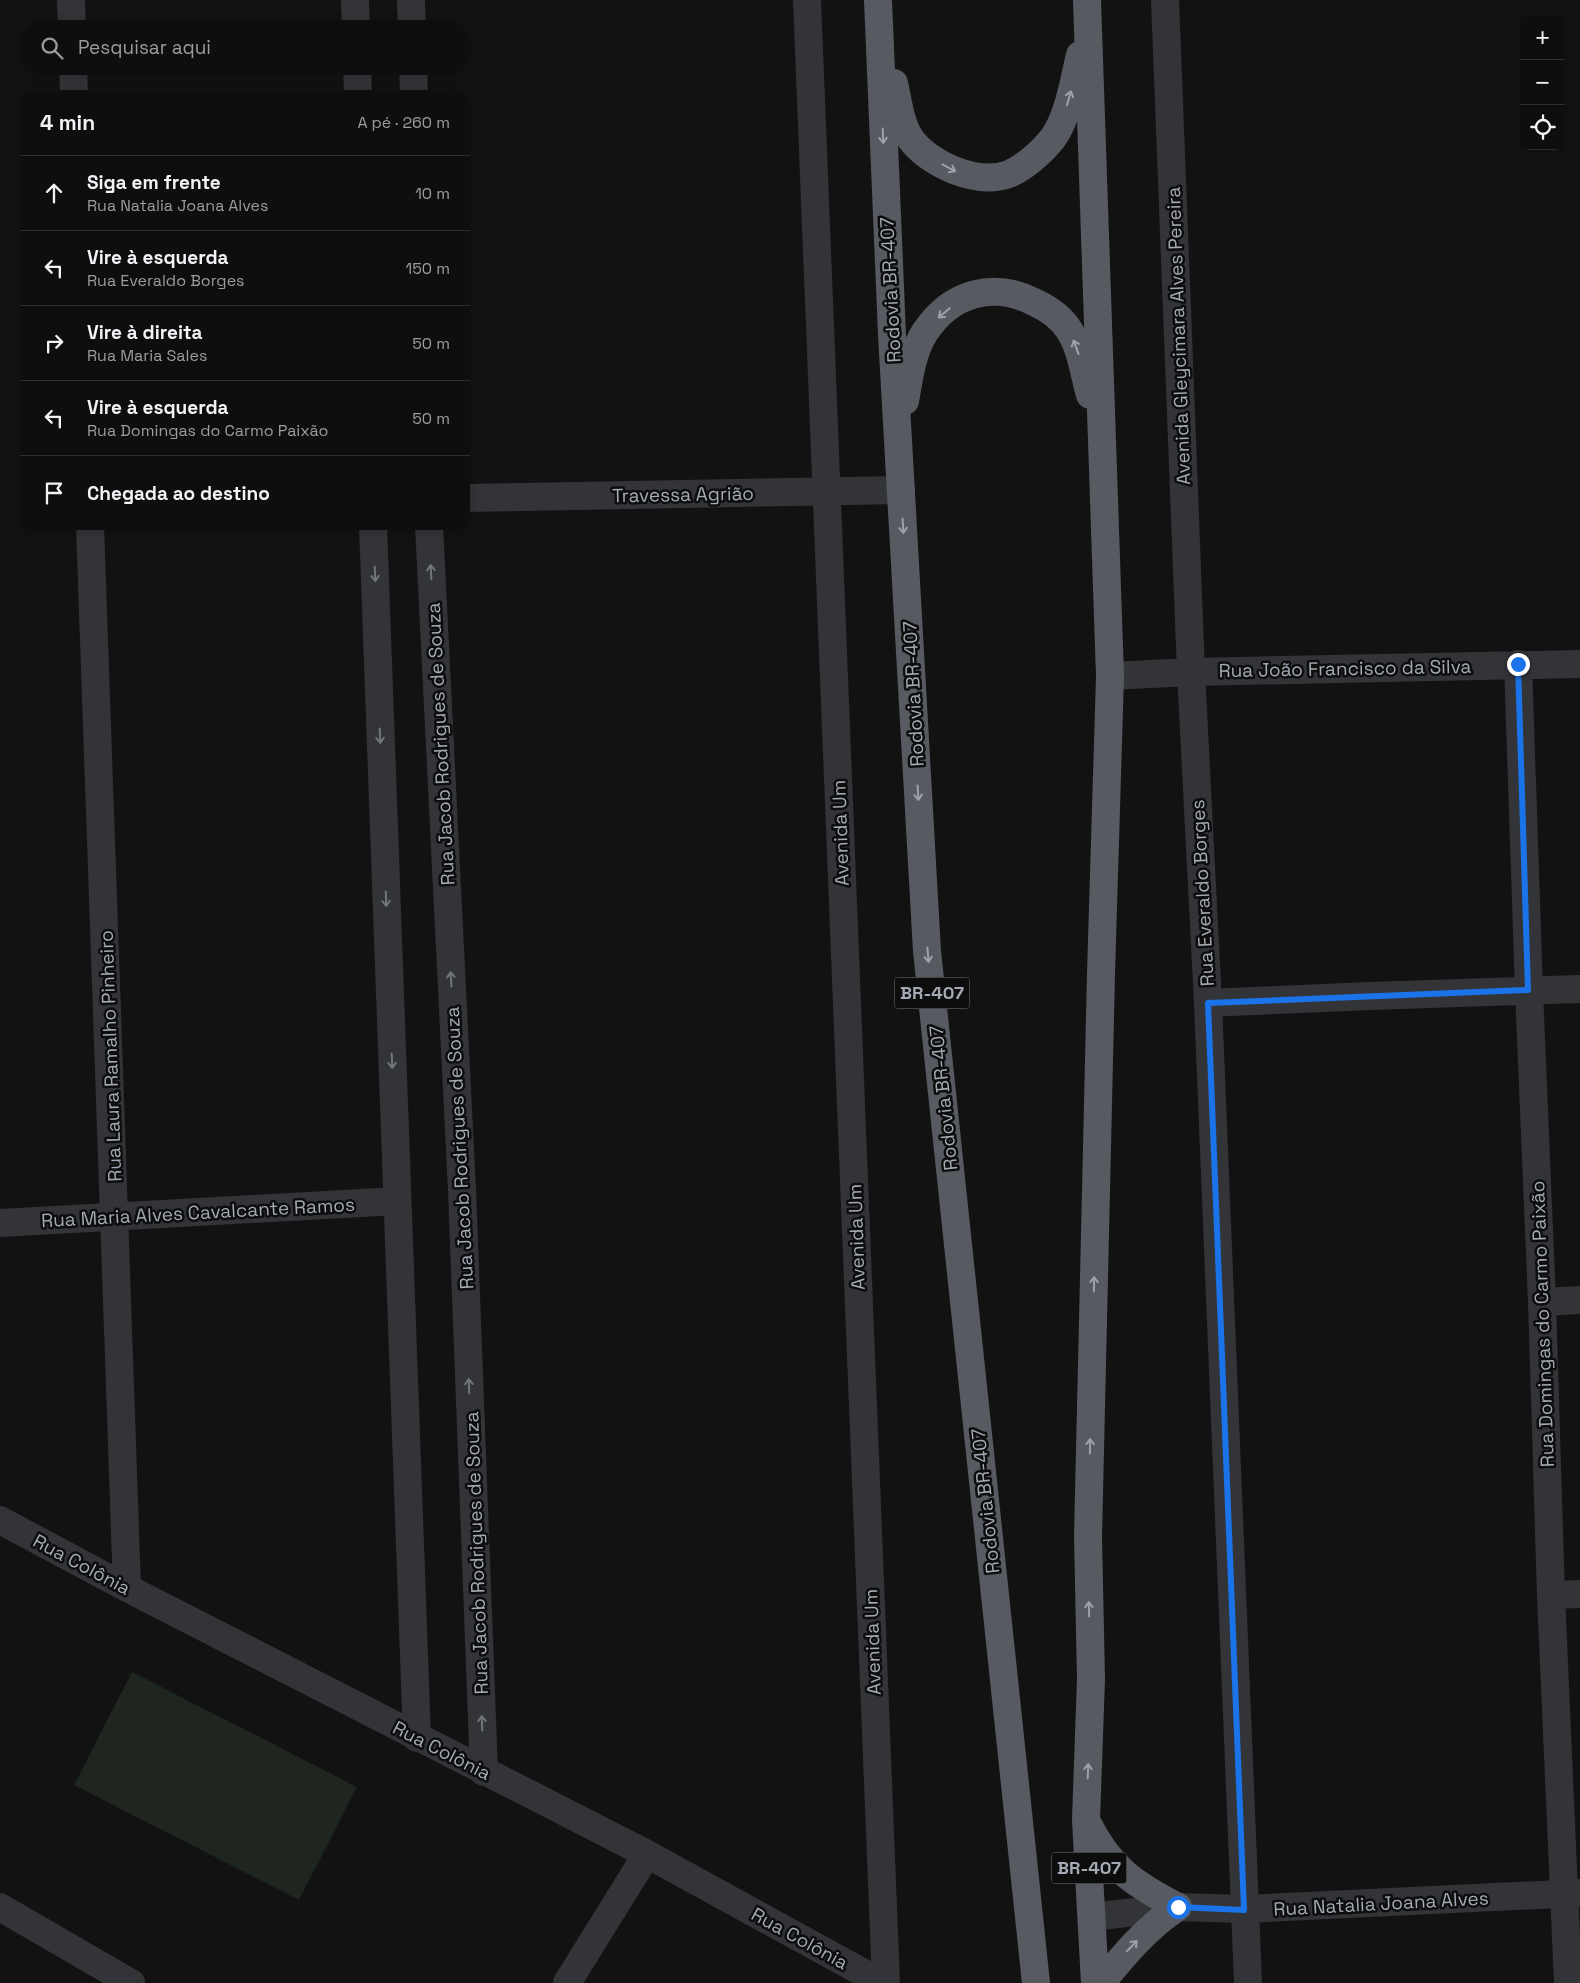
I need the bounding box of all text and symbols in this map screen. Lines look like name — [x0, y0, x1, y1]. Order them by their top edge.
map controls — [1520, 15, 1565, 150]
button: + — [1520, 15, 1565, 60]
search box — [20, 20, 470, 75]
icon: search — [38, 34, 66, 62]
text: Pesquisar aqui — [78, 35, 211, 60]
button: − — [1520, 60, 1565, 105]
one-way arrow — [1064, 91, 1074, 107]
button: locate — [1520, 105, 1565, 150]
text: 4 min — [40, 109, 95, 136]
text: A pé · 260 m — [357, 112, 450, 133]
one-way arrow — [879, 128, 888, 144]
one-way arrow — [941, 164, 956, 173]
text: Siga em frente — [87, 170, 221, 195]
icon: ahead — [40, 179, 68, 207]
text: 10 m — [415, 183, 450, 204]
street label: Avenida Gleycimara Alves Pereira — [1161, 186, 1196, 485]
text: Rua Natalia Joana Alves — [87, 195, 268, 216]
street label: Rodovia BR-407 — [874, 216, 907, 363]
text: Vire à esquerda — [87, 245, 229, 270]
icon: left — [40, 254, 68, 282]
text: 150 m — [406, 258, 450, 279]
text: Rua Everaldo Borges — [87, 270, 245, 291]
one-way arrow — [938, 307, 951, 318]
text: Vire à direita — [87, 320, 203, 345]
icon: right — [40, 329, 68, 357]
text: 50 m — [412, 333, 450, 354]
one-way arrow — [1071, 340, 1080, 356]
text: Rua Maria Sales — [87, 345, 207, 366]
text: Vire à esquerda — [87, 395, 229, 420]
icon: left — [40, 404, 68, 432]
text: 50 m — [412, 408, 450, 429]
text: Rua Domingas do Carmo Paixão — [87, 420, 328, 441]
icon: arrive — [40, 479, 68, 507]
text: Chegada ao destino — [87, 481, 270, 506]
street label: Travessa Agrião — [612, 481, 754, 508]
one-way arrow — [898, 517, 907, 533]
one-way arrow — [426, 564, 436, 580]
one-way arrow — [370, 565, 379, 581]
street label: Rua Jacob Rodrigues de Souza — [421, 602, 460, 886]
street label: Rodovia BR-407 — [897, 620, 930, 767]
route end — [1507, 653, 1530, 676]
street label: Rua João Francisco da Silva — [1218, 654, 1472, 683]
one-way arrow — [376, 728, 385, 744]
street label: Avenida Um — [826, 780, 855, 886]
one-way arrow — [914, 784, 923, 800]
street label: Rua Everaldo Borges — [1185, 799, 1220, 987]
one-way arrow — [381, 890, 391, 906]
street label: Rua Laura Ramalho Pinheiro — [94, 930, 127, 1182]
one-way arrow — [923, 947, 933, 963]
one-way arrow — [447, 971, 456, 987]
road number: BR-407 — [894, 978, 970, 1008]
street label: Rua Jacob Rodrigues de Souza — [440, 1006, 479, 1290]
street label: Rodovia BR-407 — [923, 1024, 964, 1172]
one-way arrow — [387, 1053, 396, 1069]
street label: Rua Domingas do Carmo Paixão — [1525, 1180, 1560, 1468]
street label: Avenida Um — [842, 1184, 871, 1290]
street label: Rua Maria Alves Cavalcante Ramos — [41, 1192, 356, 1233]
one-way arrow — [1089, 1276, 1098, 1292]
one-way arrow — [465, 1378, 474, 1394]
street label: Rua Jacob Rodrigues de Souza — [459, 1411, 494, 1695]
street label: Rodovia BR-407 — [965, 1427, 1006, 1575]
one-way arrow — [1085, 1439, 1095, 1455]
street label: Rua Colônia — [29, 1528, 135, 1601]
street label: Avenida Um — [858, 1589, 887, 1695]
one-way arrow — [1085, 1601, 1094, 1617]
street label: Rua Colônia — [388, 1715, 495, 1786]
one-way arrow — [478, 1715, 487, 1731]
one-way arrow — [1083, 1764, 1092, 1780]
road number: BR-407 — [1052, 1852, 1126, 1884]
street label: Rua Natalia Joana Alves — [1273, 1885, 1489, 1922]
route start — [1167, 1896, 1190, 1919]
street label: Rua Colônia — [747, 1902, 853, 1975]
one-way arrow — [1126, 1940, 1138, 1952]

